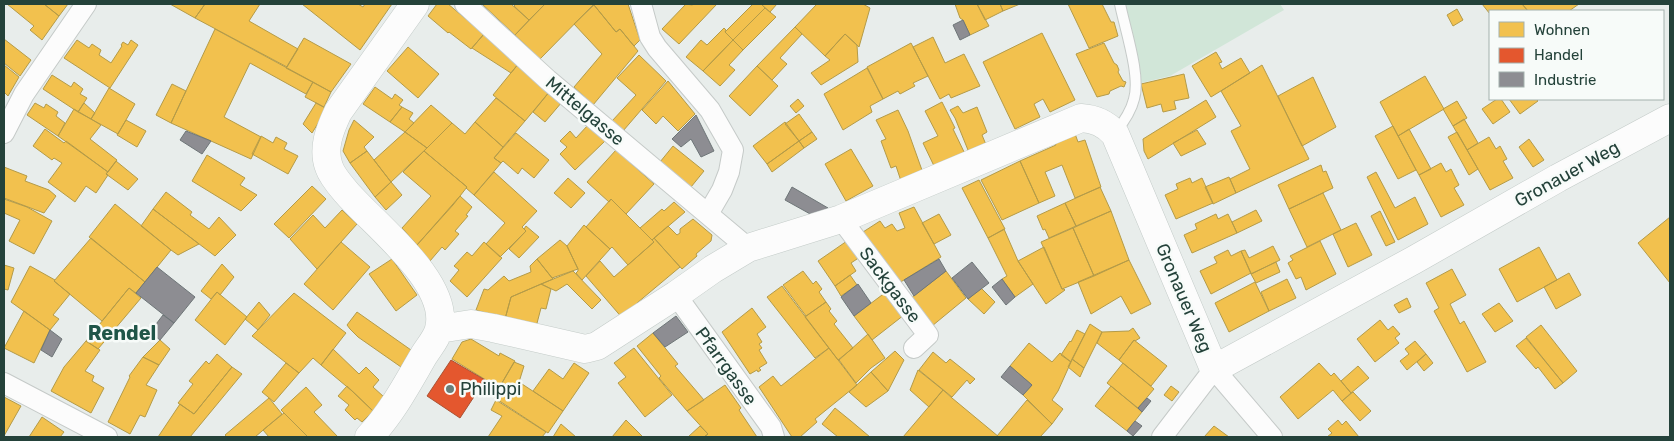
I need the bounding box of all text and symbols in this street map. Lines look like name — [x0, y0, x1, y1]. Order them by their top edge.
legend — [1489, 10, 1664, 100]
text: Wohnen — [1534, 21, 1590, 39]
text: Handel — [1534, 46, 1583, 64]
text: Industrie — [1534, 71, 1596, 89]
street label: Mittelgasse — [541, 72, 629, 150]
street label: Gronauer Weg — [1511, 136, 1623, 212]
street label: Gronauer Weg — [1151, 240, 1217, 356]
street label: Sackgasse — [854, 243, 926, 327]
district label: Rendel — [88, 321, 156, 345]
street label: Pfarrgasse — [690, 323, 762, 409]
place label: Philippi — [460, 378, 521, 400]
marker: Philippi — [444, 383, 456, 395]

